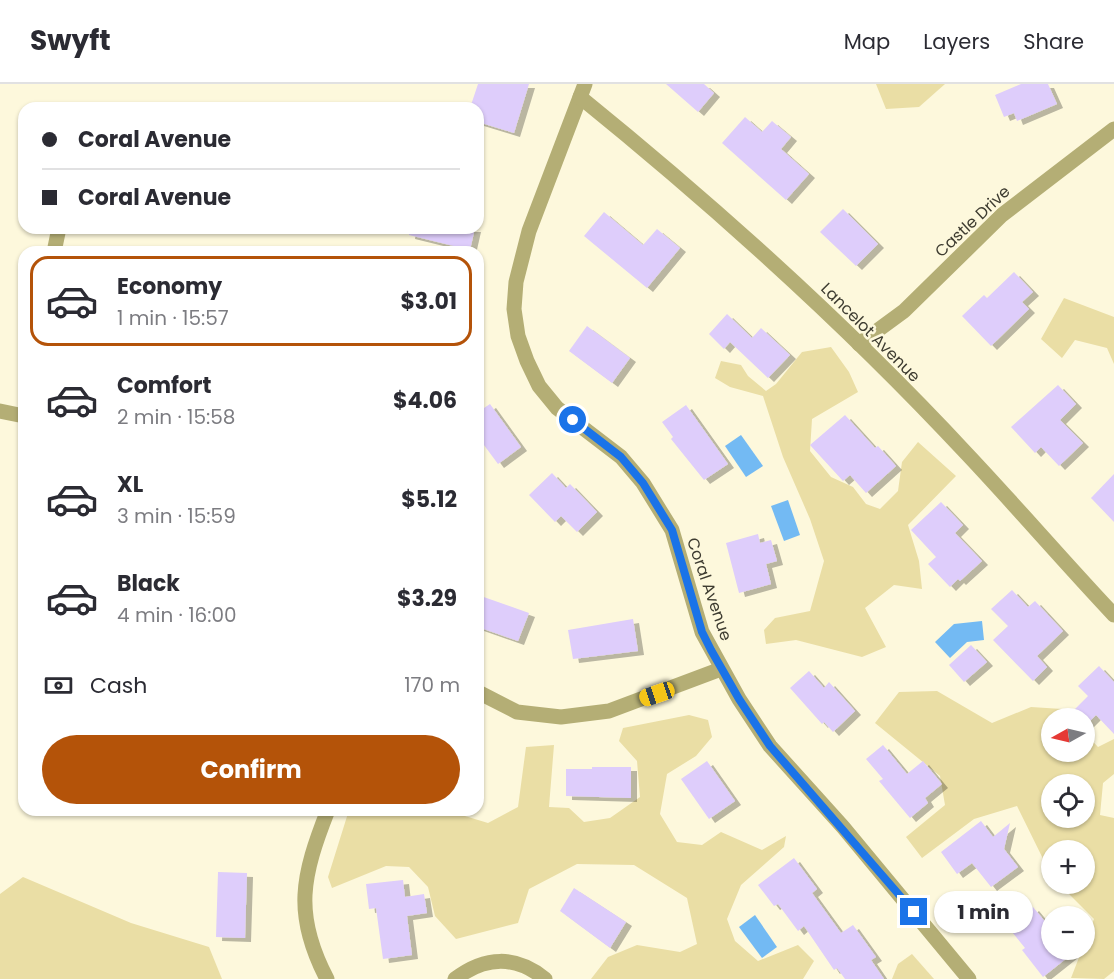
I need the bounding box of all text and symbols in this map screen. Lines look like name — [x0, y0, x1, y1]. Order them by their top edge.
text: Swyft — [30, 21, 111, 60]
text: Map — [844, 27, 890, 56]
text: Layers — [923, 27, 990, 56]
text: Share — [1023, 27, 1084, 56]
text: Coral Avenue — [78, 124, 231, 155]
street label: Castle Drive — [930, 180, 1015, 262]
text: Coral Avenue — [78, 182, 231, 213]
text: Economy — [117, 271, 222, 302]
icon: car — [45, 274, 99, 328]
street label: Lancelot Avenue — [816, 278, 925, 387]
text: $3.01 — [400, 286, 457, 317]
text: 1 min · 15:57 — [117, 304, 229, 332]
text: Comfort — [117, 370, 211, 401]
icon: car — [45, 373, 99, 427]
text: $4.06 — [393, 385, 457, 416]
text: 2 min · 15:58 — [117, 403, 235, 431]
route start — [559, 406, 586, 433]
text: XL — [117, 469, 143, 500]
icon: car — [45, 472, 99, 526]
text: $5.12 — [401, 484, 457, 515]
text: 3 min · 15:59 — [117, 502, 236, 530]
street label: Coral Avenue — [681, 535, 738, 644]
text: Black — [117, 568, 180, 599]
icon: car — [45, 571, 99, 625]
text: $3.29 — [397, 583, 457, 614]
text: 4 min · 16:00 — [117, 601, 237, 629]
icon: cash — [42, 669, 75, 702]
text: Cash — [90, 670, 147, 701]
text: 170 m — [404, 671, 460, 699]
car — [637, 680, 677, 708]
north arrow — [1041, 708, 1095, 762]
map controls — [1041, 708, 1095, 960]
button: Confirm — [42, 735, 460, 804]
button: locate — [1041, 774, 1095, 828]
button: + — [1041, 840, 1095, 894]
callout: 1 min — [935, 891, 1034, 933]
route end — [900, 898, 927, 925]
text: 1 min — [957, 898, 1010, 926]
button: − — [1041, 906, 1095, 960]

